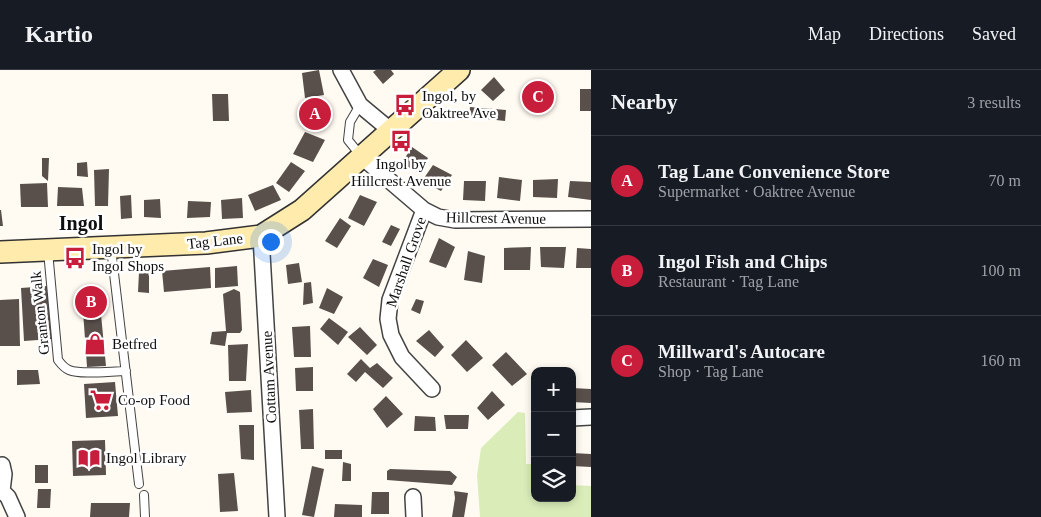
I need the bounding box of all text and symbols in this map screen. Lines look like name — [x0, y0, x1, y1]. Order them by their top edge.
text: Kartio — [25, 21, 93, 47]
text: Map — [808, 24, 841, 44]
text: Directions — [869, 24, 944, 44]
text: Saved — [972, 24, 1016, 44]
pin: C — [522, 78, 554, 116]
place label: Ingol, by Oaktree Ave — [422, 88, 497, 121]
text: Nearby — [611, 90, 678, 114]
bus stop icon: Ingol, by Oaktree Ave — [392, 92, 418, 118]
text: 3 results — [967, 94, 1021, 111]
pin: A — [299, 95, 331, 133]
bus stop icon: Ingol by Hillcrest Avenue — [388, 128, 414, 154]
place label: Ingol by Hillcrest Avenue — [351, 156, 451, 189]
text: Tag Lane Convenience Store — [658, 161, 890, 182]
text: A — [621, 172, 633, 189]
text: 70 m — [989, 172, 1021, 189]
text: Supermarket · Oaktree Avenue — [658, 183, 855, 200]
street label: Hillcrest Avenue — [446, 209, 547, 227]
district label: Ingol — [59, 212, 104, 235]
street label: Marshall Grove — [383, 214, 429, 309]
your location — [258, 229, 284, 255]
street label: Tag Lane — [186, 230, 244, 252]
place label: Ingol by Ingol Shops — [92, 241, 164, 274]
bus stop icon: Ingol by Ingol Shops — [62, 245, 88, 271]
text: Ingol Fish and Chips — [658, 251, 828, 272]
text: B — [622, 262, 632, 279]
text: 100 m — [981, 262, 1021, 279]
street label: Granton Walk — [28, 270, 52, 356]
text: Restaurant · Tag Lane — [658, 273, 799, 290]
pin: B — [75, 283, 107, 321]
street label: Cottam Avenue — [259, 330, 279, 424]
shop icon: Betfred — [82, 331, 108, 357]
place label: Betfred — [112, 336, 157, 352]
text: Millward's Autocare — [658, 341, 825, 362]
text: C — [621, 352, 633, 369]
text: 160 m — [981, 352, 1021, 369]
text: Shop · Tag Lane — [658, 363, 764, 380]
map controls — [531, 367, 576, 502]
button: + — [531, 367, 576, 412]
supermarket icon: Co-op Food — [88, 387, 114, 413]
place label: Co-op Food — [118, 392, 191, 408]
button: − — [531, 412, 576, 457]
library icon: Ingol Library — [76, 445, 102, 471]
place label: Ingol Library — [106, 450, 187, 466]
button: layers — [531, 457, 576, 502]

